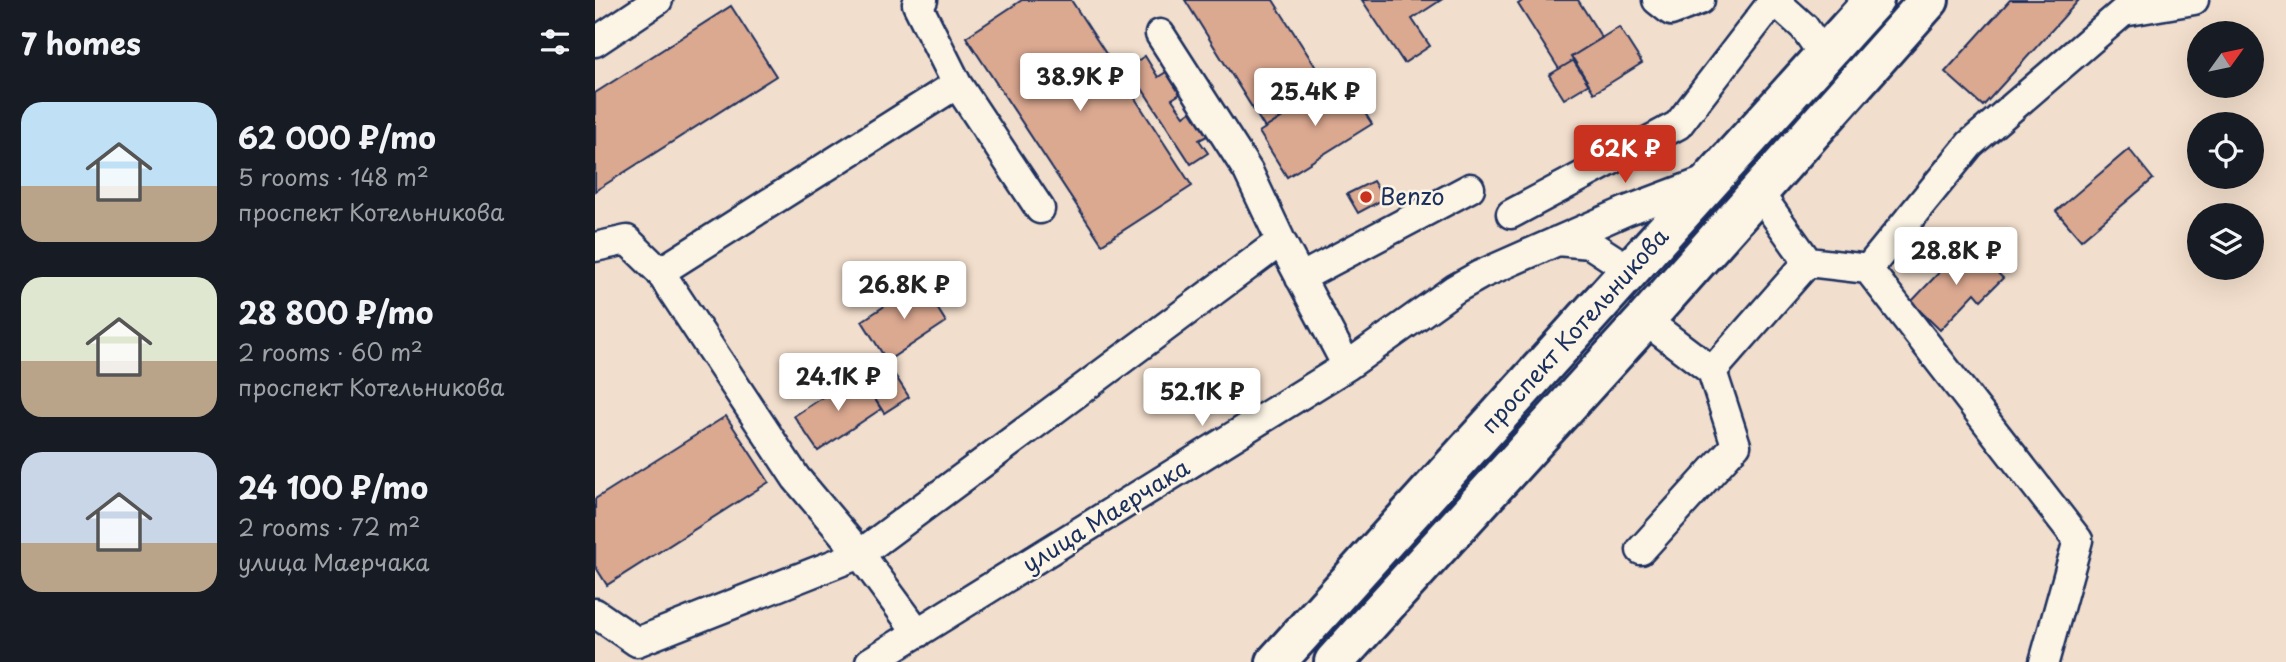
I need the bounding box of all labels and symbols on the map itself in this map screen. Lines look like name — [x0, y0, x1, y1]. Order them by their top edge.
north arrow — [2187, 21, 2265, 98]
pin: 38.9K ₽ — [1015, 54, 1145, 113]
pin: 25.4K ₽ — [1250, 68, 1380, 128]
pin: 62K ₽ — [1576, 125, 1674, 185]
place label: Benzo — [1380, 178, 1445, 213]
marker: Benzo — [1358, 189, 1374, 205]
street label: проспект Котельникова — [1472, 219, 1676, 441]
pin: 28.8K ₽ — [1891, 228, 2021, 287]
pin: 26.8K ₽ — [839, 262, 969, 321]
pin: 24.1K ₽ — [773, 354, 903, 413]
pin: 52.1K ₽ — [1137, 368, 1267, 428]
street label: улица Маерчака — [1015, 449, 1196, 580]

